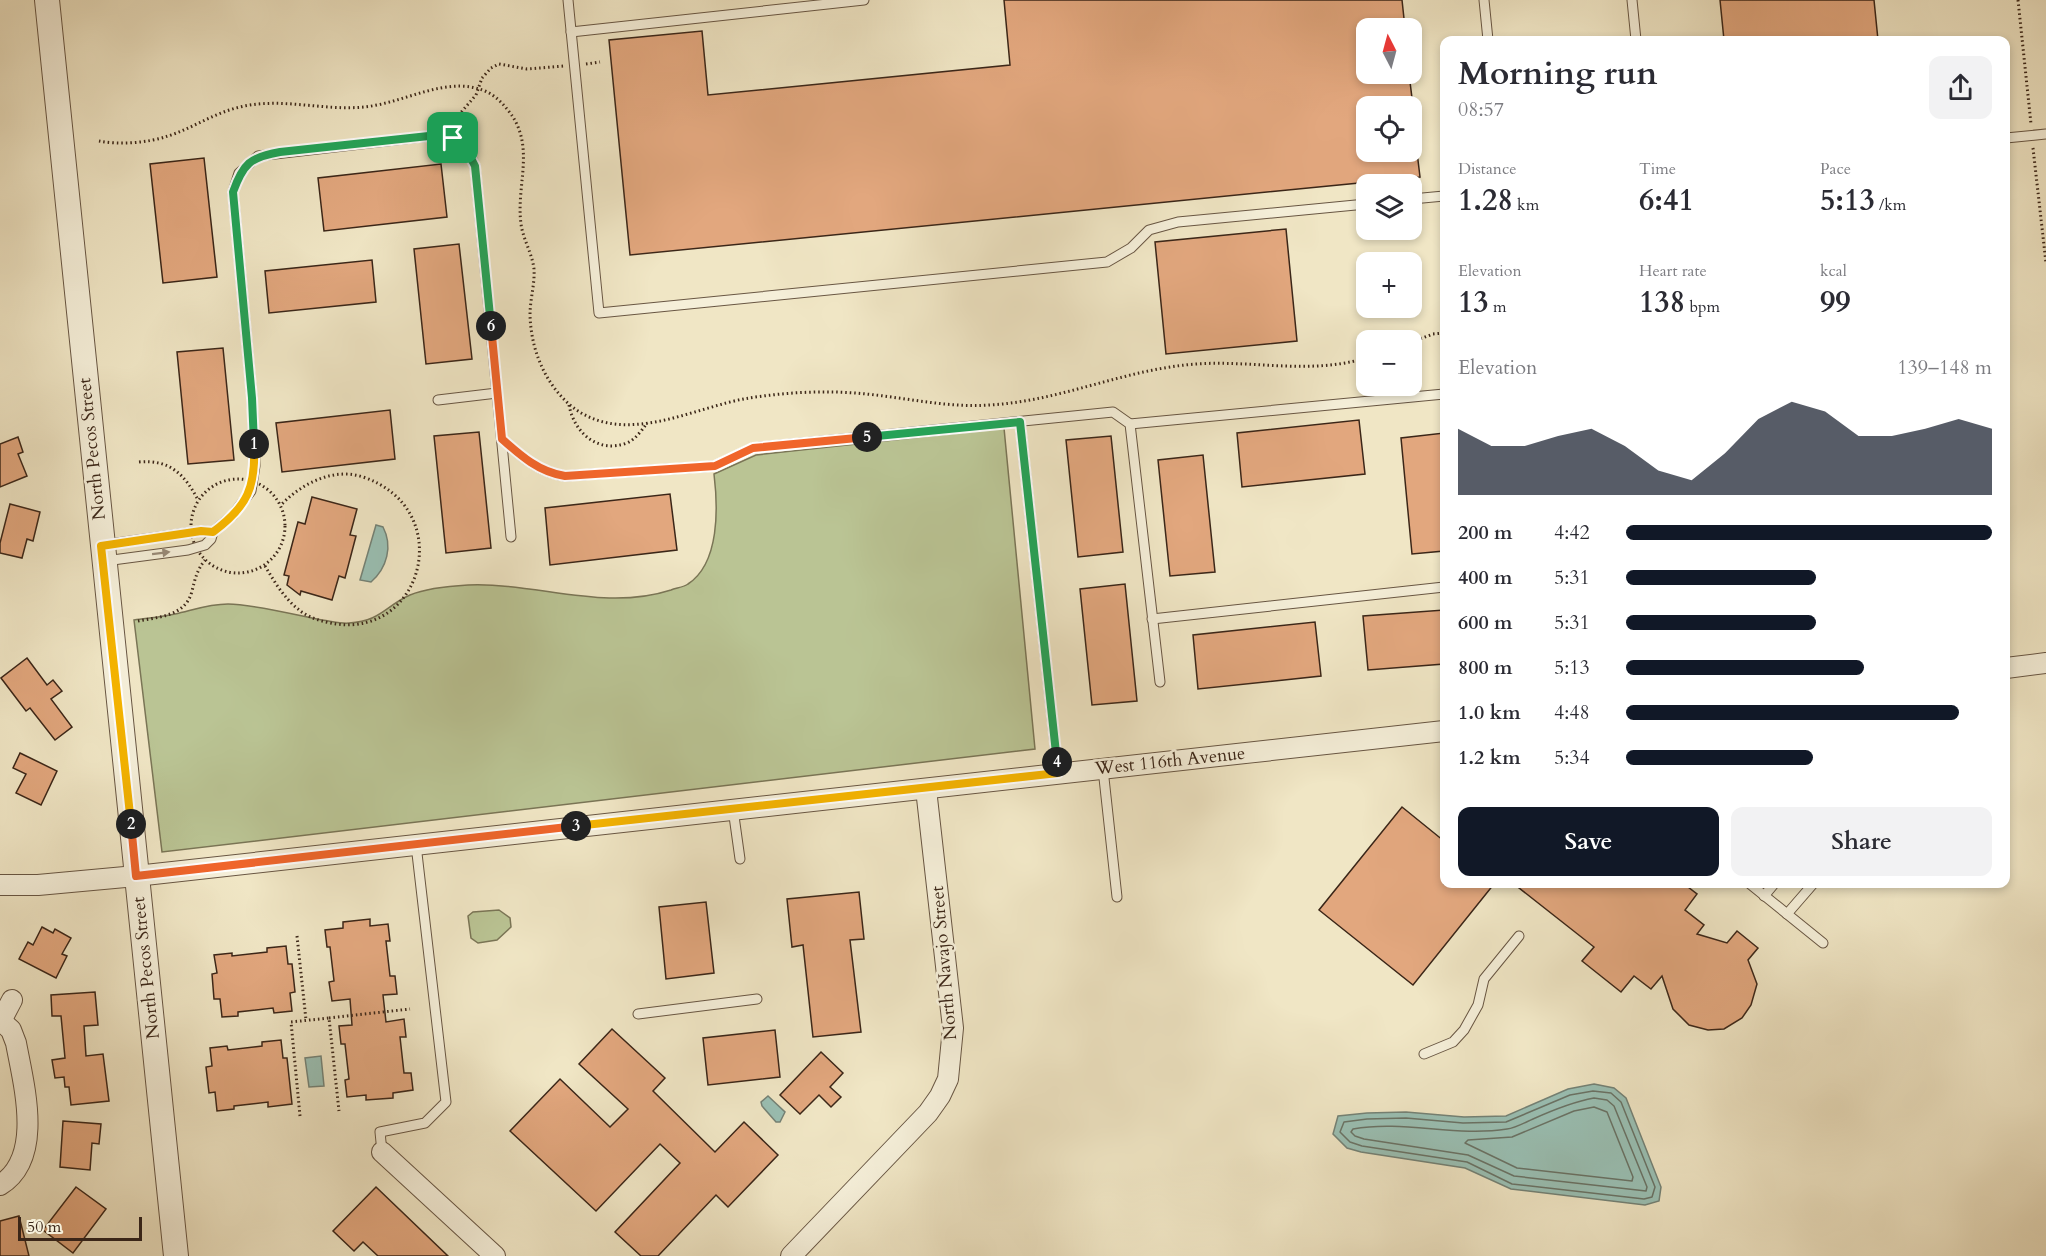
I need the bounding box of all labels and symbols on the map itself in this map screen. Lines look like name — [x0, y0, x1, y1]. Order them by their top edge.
north arrow — [1356, 18, 1422, 84]
pin — [427, 112, 478, 163]
pin: 6 — [476, 311, 506, 341]
street label: North Pecos Street — [72, 376, 112, 521]
pin: 5 — [852, 422, 882, 452]
pin: 1 — [239, 429, 269, 459]
one-way arrow — [151, 548, 170, 558]
street label: West 116th Avenue — [1093, 741, 1246, 781]
pin: 4 — [1042, 747, 1072, 777]
pin: 2 — [116, 809, 146, 839]
pin: 3 — [561, 811, 591, 841]
street label: North Navajo Street — [925, 884, 963, 1041]
street label: North Pecos Street — [126, 895, 166, 1040]
scale bar — [18, 1214, 142, 1242]

